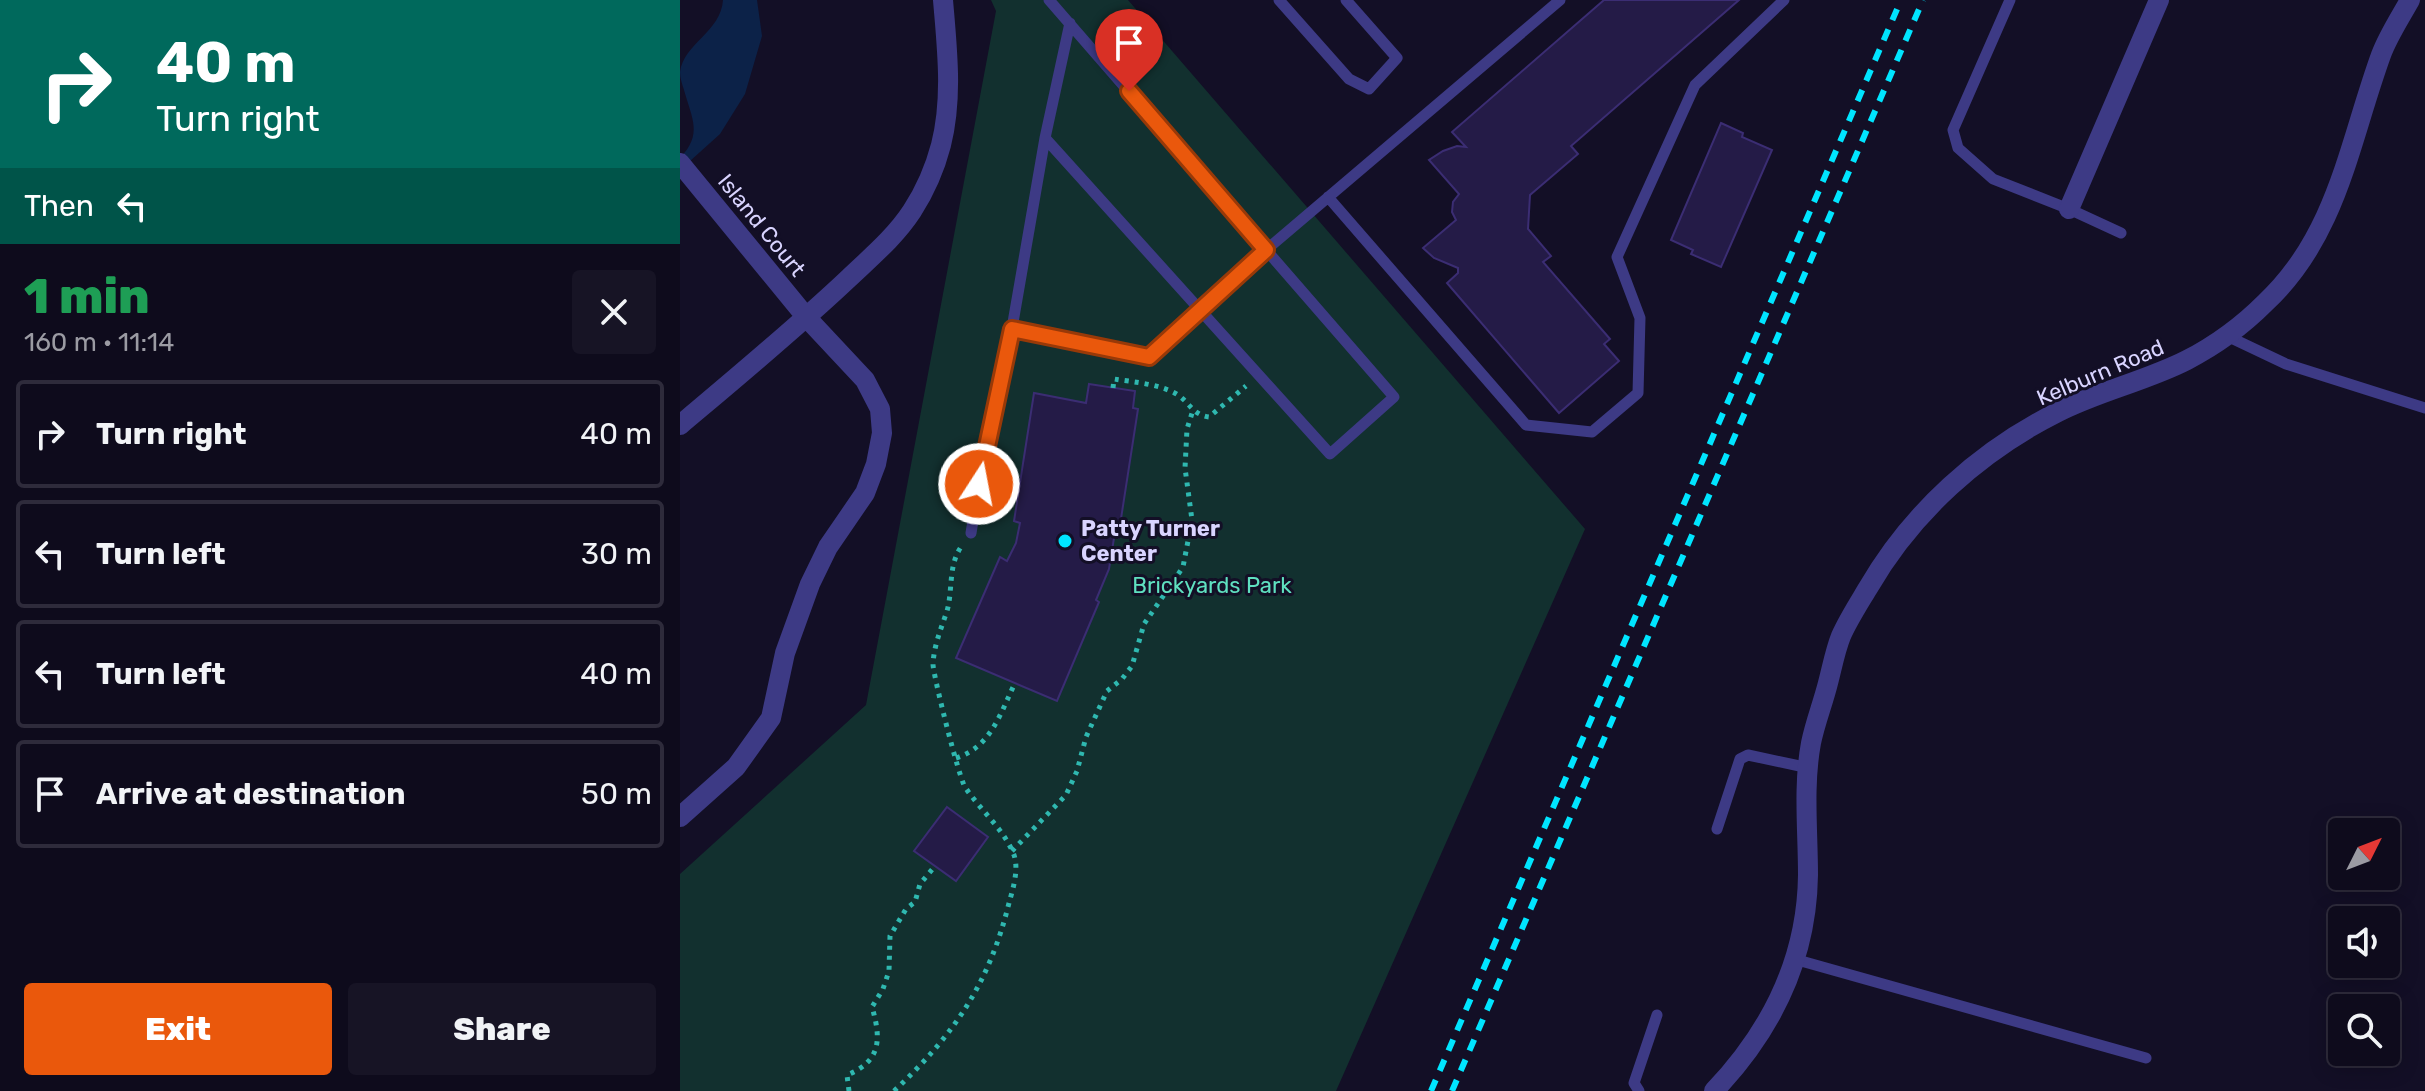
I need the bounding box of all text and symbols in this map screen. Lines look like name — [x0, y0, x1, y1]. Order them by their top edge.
pin — [1095, 9, 1163, 91]
icon: arrive — [1107, 21, 1151, 65]
text: 40 m — [156, 30, 296, 96]
icon: right — [24, 32, 128, 136]
text: Turn right — [156, 97, 320, 140]
street label: Island Court — [712, 169, 811, 282]
icon: left — [110, 184, 154, 228]
text: Then — [24, 188, 94, 224]
text: 1 min — [24, 268, 150, 325]
button: close — [572, 270, 656, 354]
text: 160 m · 11:14 — [24, 327, 174, 358]
street label: Kelburn Road — [2032, 334, 2168, 411]
icon: right — [28, 412, 72, 456]
text: Turn right — [96, 416, 247, 452]
text: 40 m — [580, 416, 652, 452]
position arrow — [937, 442, 1021, 526]
place label: Patty Turner Center — [1081, 515, 1220, 567]
icon: left — [28, 532, 72, 576]
marker: Patty Turner Center — [1056, 532, 1074, 550]
text: Turn left — [96, 536, 226, 572]
text: 30 m — [581, 536, 652, 572]
park label: Brickyards Park — [1132, 572, 1292, 599]
icon: left — [28, 652, 72, 696]
text: Turn left — [96, 656, 226, 692]
text: 40 m — [580, 656, 652, 692]
icon: arrive — [28, 772, 72, 816]
text: Arrive at destination — [96, 776, 406, 812]
text: 50 m — [581, 776, 652, 812]
north arrow — [2328, 818, 2400, 890]
map controls — [2328, 818, 2400, 1066]
button: sound — [2328, 906, 2400, 978]
button: Exit — [24, 983, 332, 1075]
button: Share — [348, 983, 656, 1075]
button: search — [2328, 994, 2400, 1066]

